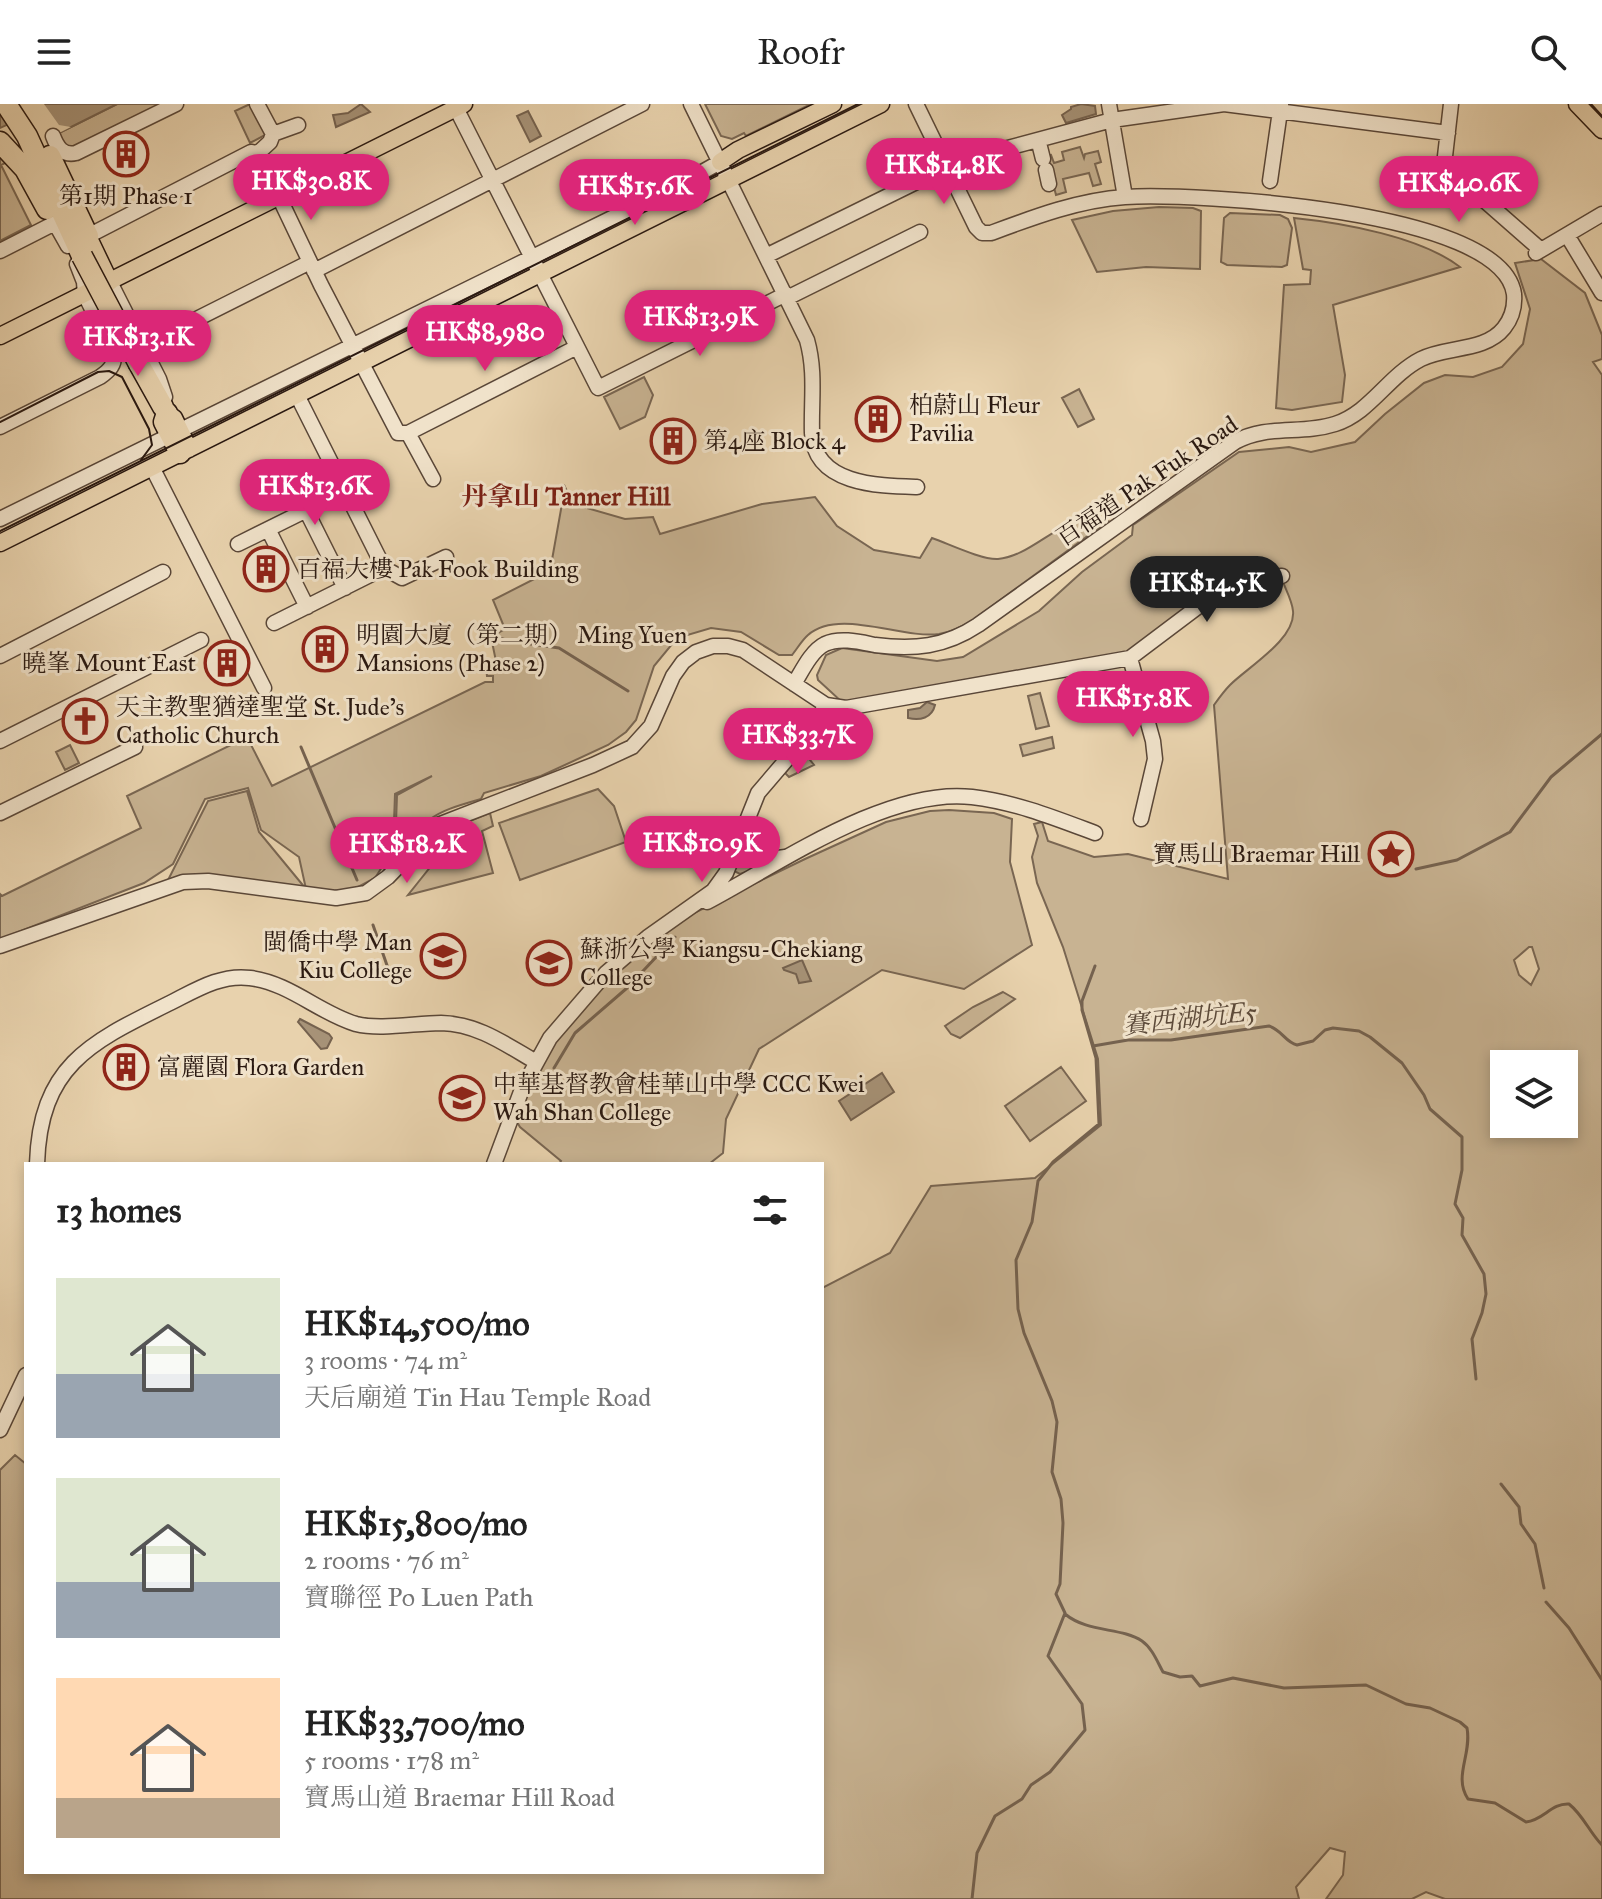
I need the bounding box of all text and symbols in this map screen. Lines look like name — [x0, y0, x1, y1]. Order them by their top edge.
icon: menu — [32, 30, 76, 74]
text: Roofr — [757, 30, 845, 74]
icon: search — [1526, 30, 1570, 74]
building icon: 第1期 Phase 1 — [102, 130, 150, 178]
pin: HK$14.8K — [861, 138, 1027, 206]
text: HK$14.8K — [884, 148, 1004, 180]
pin: HK$30.8K — [228, 154, 394, 222]
pin: HK$40.6K — [1376, 156, 1542, 224]
pin: HK$15.6K — [552, 159, 718, 227]
text: HK$30.8K — [251, 164, 371, 196]
text: HK$40.6K — [1397, 166, 1521, 198]
text: HK$15.6K — [577, 169, 693, 201]
place label: 第1期 Phase 1 — [59, 181, 193, 211]
pin: HK$13.9K — [617, 290, 783, 358]
text: HK$13.9K — [642, 300, 758, 332]
pin: HK$8,980 — [402, 305, 568, 373]
pin: HK$13.1K — [55, 310, 221, 378]
text: HK$8,980 — [425, 315, 545, 347]
text: HK$13.1K — [82, 320, 194, 352]
place label: 柏蔚山 Fleur Pavilia — [909, 390, 1040, 448]
building icon: 柏蔚山 Fleur Pavilia — [854, 395, 902, 443]
street label: 百福道 Pak Fuk Road — [1050, 409, 1244, 553]
building icon: 第4座 Block 4 — [649, 417, 697, 465]
place label: 第4座 Block 4 — [704, 426, 846, 456]
pin: HK$13.6K — [232, 459, 398, 527]
text: HK$13.6K — [258, 469, 372, 501]
district label: 丹拿山 Tanner Hill — [462, 480, 671, 512]
building icon: 百福大樓 Pak Fook Building — [242, 545, 290, 593]
place label: 百福大樓 Pak Fook Building — [297, 554, 579, 584]
pin: HK$14.5K — [1124, 556, 1290, 624]
text: HK$14.5K — [1148, 566, 1266, 598]
place label: 明園大廈（第二期） Ming Yuen Mansions (Phase 2) — [356, 620, 687, 678]
building icon: 明園大廈（第二期） Ming Yuen Mansions (Phase 2) — [301, 625, 349, 673]
building icon: 曉峯 Mount East — [203, 639, 251, 687]
place label: 曉峯 Mount East — [22, 648, 196, 678]
pin: HK$15.8K — [1050, 671, 1216, 739]
text: HK$15.8K — [1075, 681, 1191, 713]
place label: 天主教聖猶達聖堂 St. Jude's Catholic Church — [116, 692, 404, 750]
church icon: 天主教聖猶達聖堂 St. Jude's Catholic Church — [61, 697, 109, 745]
pin: HK$33.7K — [715, 708, 881, 776]
text: HK$33.7K — [741, 718, 855, 750]
pin: HK$10.9K — [619, 816, 785, 884]
pin: HK$18.2K — [324, 817, 490, 885]
text: HK$10.9K — [642, 826, 762, 858]
text: HK$18.2K — [348, 827, 466, 859]
place icon: 寶馬山 Braemar Hill — [1367, 830, 1415, 878]
place label: 寶馬山 Braemar Hill — [1153, 839, 1360, 869]
place label: 閩僑中學 Man Kiu College — [263, 927, 412, 985]
school or university icon: 閩僑中學 Man Kiu College — [419, 932, 467, 980]
place label: 蘇浙公學 Kiangsu-Chekiang College — [580, 934, 863, 992]
school or university icon: 蘇浙公學 Kiangsu-Chekiang College — [525, 939, 573, 987]
water label: 賽西湖坑E5 — [1121, 995, 1259, 1041]
building icon: 富麗園 Flora Garden — [102, 1043, 150, 1091]
map controls — [1490, 1050, 1578, 1138]
button: layers — [1490, 1050, 1578, 1138]
place label: 富麗園 Flora Garden — [157, 1052, 364, 1082]
place label: 中華基督教會桂華山中學 CCC Kwei Wah Shan College — [493, 1069, 865, 1127]
school or university icon: 中華基督教會桂華山中學 CCC Kwei Wah Shan College — [438, 1074, 486, 1122]
icon: filters — [748, 1188, 792, 1232]
text: 13 homes — [56, 1190, 181, 1231]
text: HK$14,500/mo — [304, 1303, 530, 1344]
icon: home — [120, 1310, 216, 1406]
text: 3 rooms · 74 m² — [304, 1344, 467, 1376]
text: 天后廟道 Tin Hau Temple Road — [304, 1381, 651, 1413]
text: HK$15,800/mo — [304, 1503, 527, 1544]
icon: home — [120, 1510, 216, 1606]
text: 2 rooms · 76 m² — [304, 1544, 469, 1576]
text: 寶聯徑 Po Luen Path — [304, 1581, 533, 1613]
text: HK$33,700/mo — [304, 1703, 525, 1744]
icon: home — [120, 1710, 216, 1806]
text: 5 rooms · 178 m² — [304, 1744, 479, 1776]
text: 寶馬山道 Braemar Hill Road — [304, 1781, 615, 1813]

